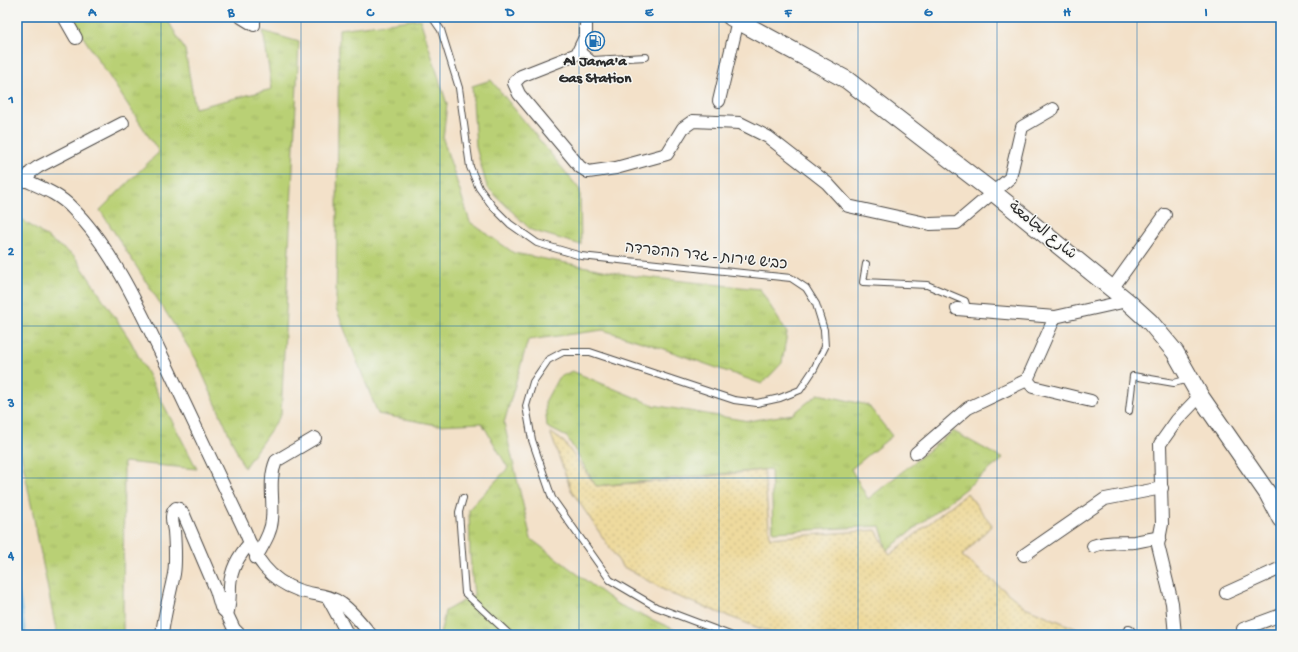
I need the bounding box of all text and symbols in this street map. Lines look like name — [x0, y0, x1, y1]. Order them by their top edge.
text: A — [87, 6, 97, 21]
text: B — [227, 6, 236, 21]
text: C — [365, 6, 375, 21]
text: D — [505, 6, 515, 21]
text: E — [645, 6, 654, 21]
text: F — [784, 6, 793, 21]
text: G — [924, 6, 933, 21]
text: H — [1063, 6, 1071, 21]
text: I — [1204, 6, 1208, 21]
fuel station icon: Al Jama'a Gas Station — [584, 30, 606, 52]
place label: Al Jama'a Gas Station — [559, 53, 632, 88]
text: 1 — [7, 93, 14, 108]
street label: شارع الجامعة — [1004, 198, 1080, 264]
street label: כביש שירות - גדר ההפרדה — [624, 240, 788, 274]
text: 2 — [8, 245, 15, 260]
text: 3 — [7, 397, 15, 412]
text: 4 — [7, 549, 15, 564]

